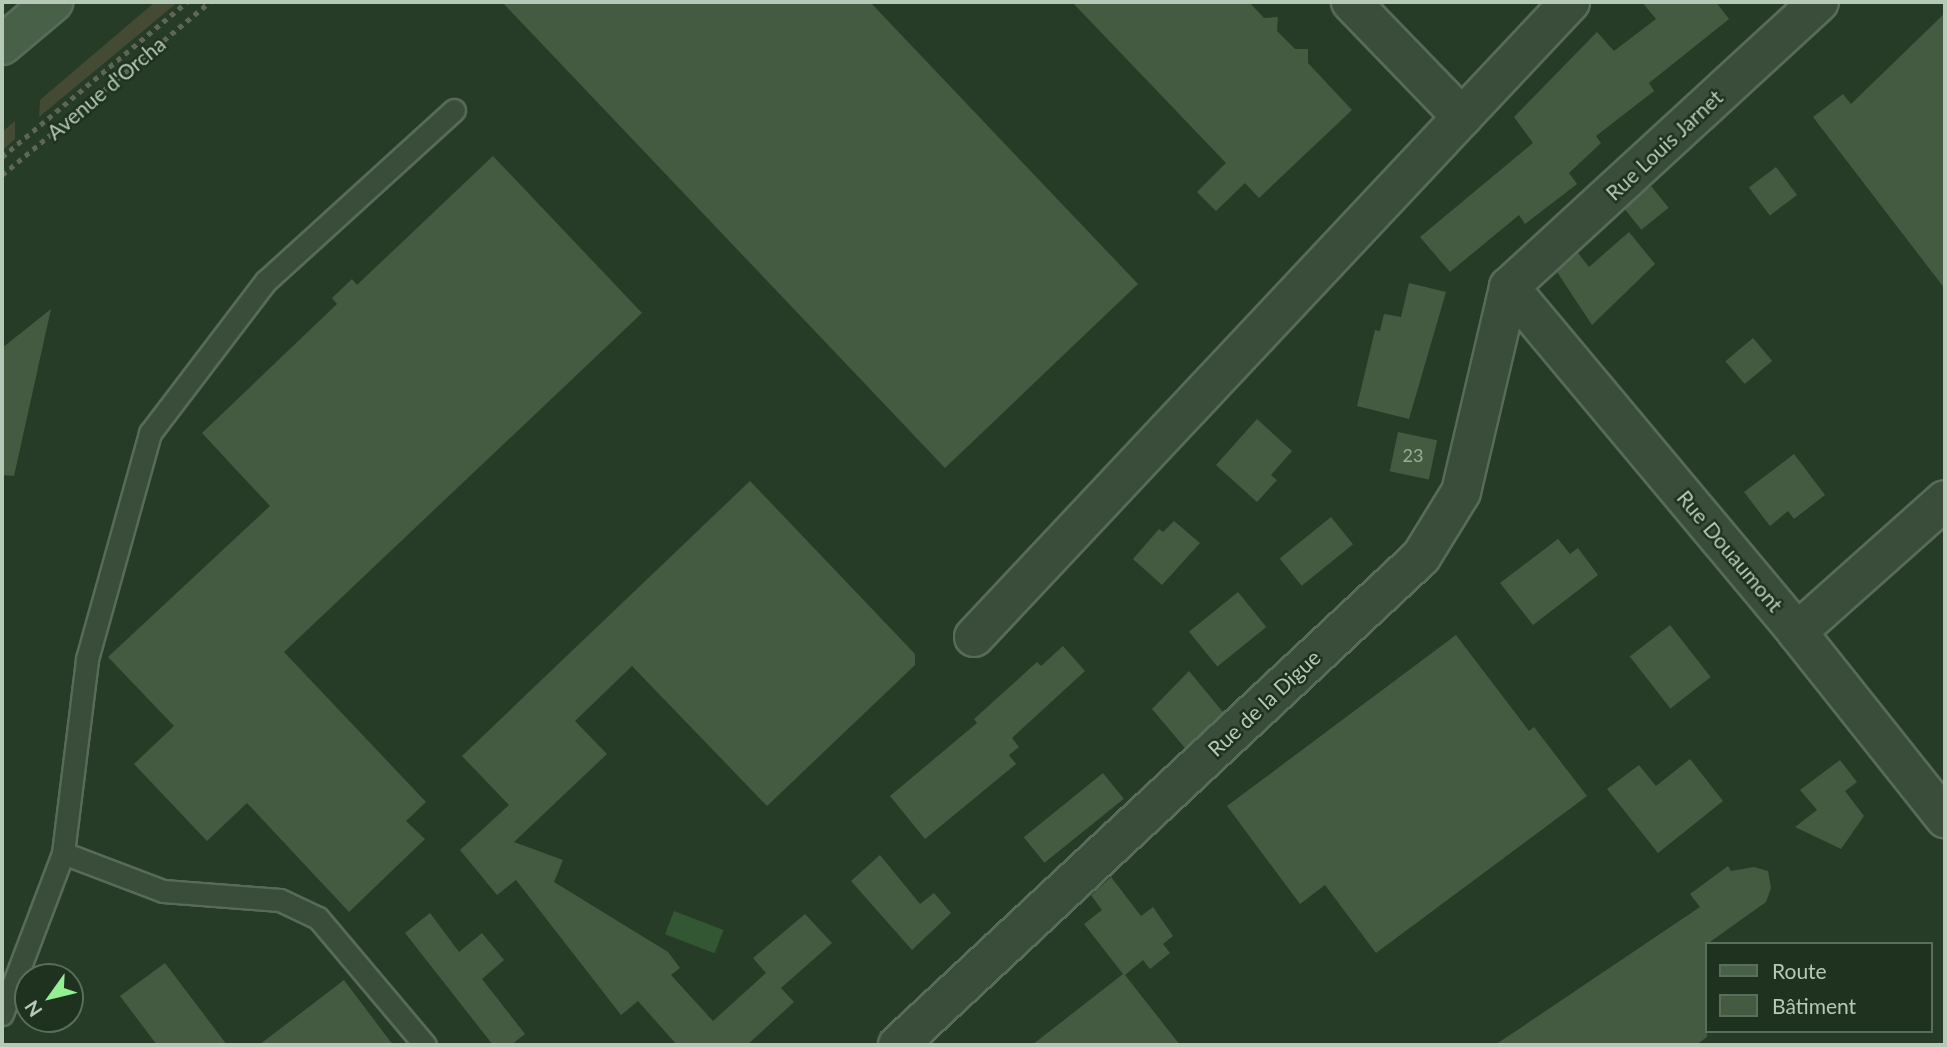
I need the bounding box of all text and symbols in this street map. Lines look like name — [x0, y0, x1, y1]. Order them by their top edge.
street label: Avenue d'Orcha — [42, 31, 170, 145]
street label: Rue Louis Jarnet — [1600, 84, 1728, 206]
house number: 23 — [1403, 444, 1423, 466]
street label: Rue Douaumont — [1672, 485, 1788, 617]
street label: Rue de la Digue — [1203, 645, 1325, 761]
legend — [1706, 942, 1933, 1033]
text: Route — [1772, 958, 1827, 983]
north arrow — [14, 963, 84, 1033]
text: Bâtiment — [1772, 993, 1856, 1018]
text: N — [19, 996, 46, 1021]

